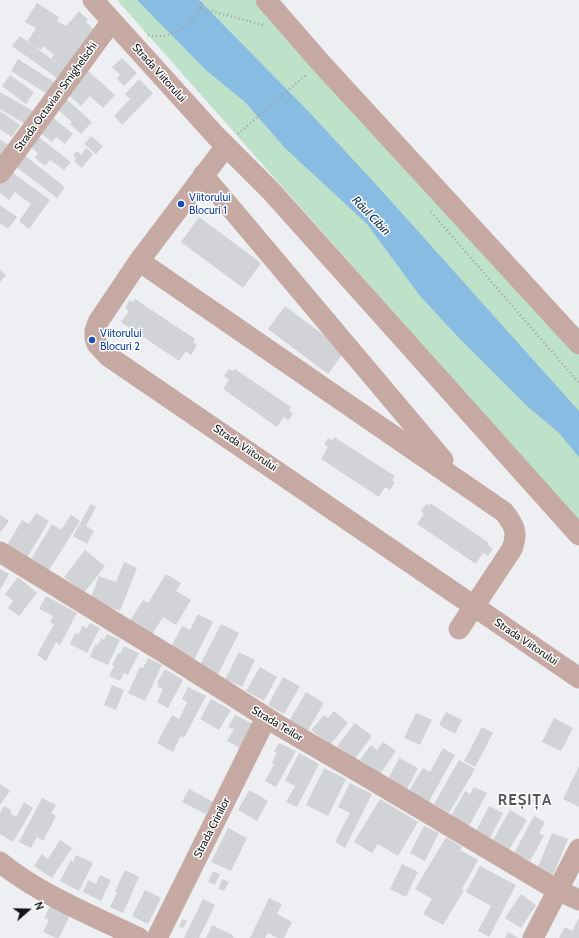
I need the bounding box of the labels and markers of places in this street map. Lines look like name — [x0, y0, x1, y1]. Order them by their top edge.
place label: Viitorului Blocuri 1 — [189, 191, 231, 217]
marker: Viitorului Blocuri 1 — [176, 199, 186, 209]
place label: Viitorului Blocuri 2 — [100, 327, 142, 353]
marker: Viitorului Blocuri 2 — [87, 335, 97, 345]

